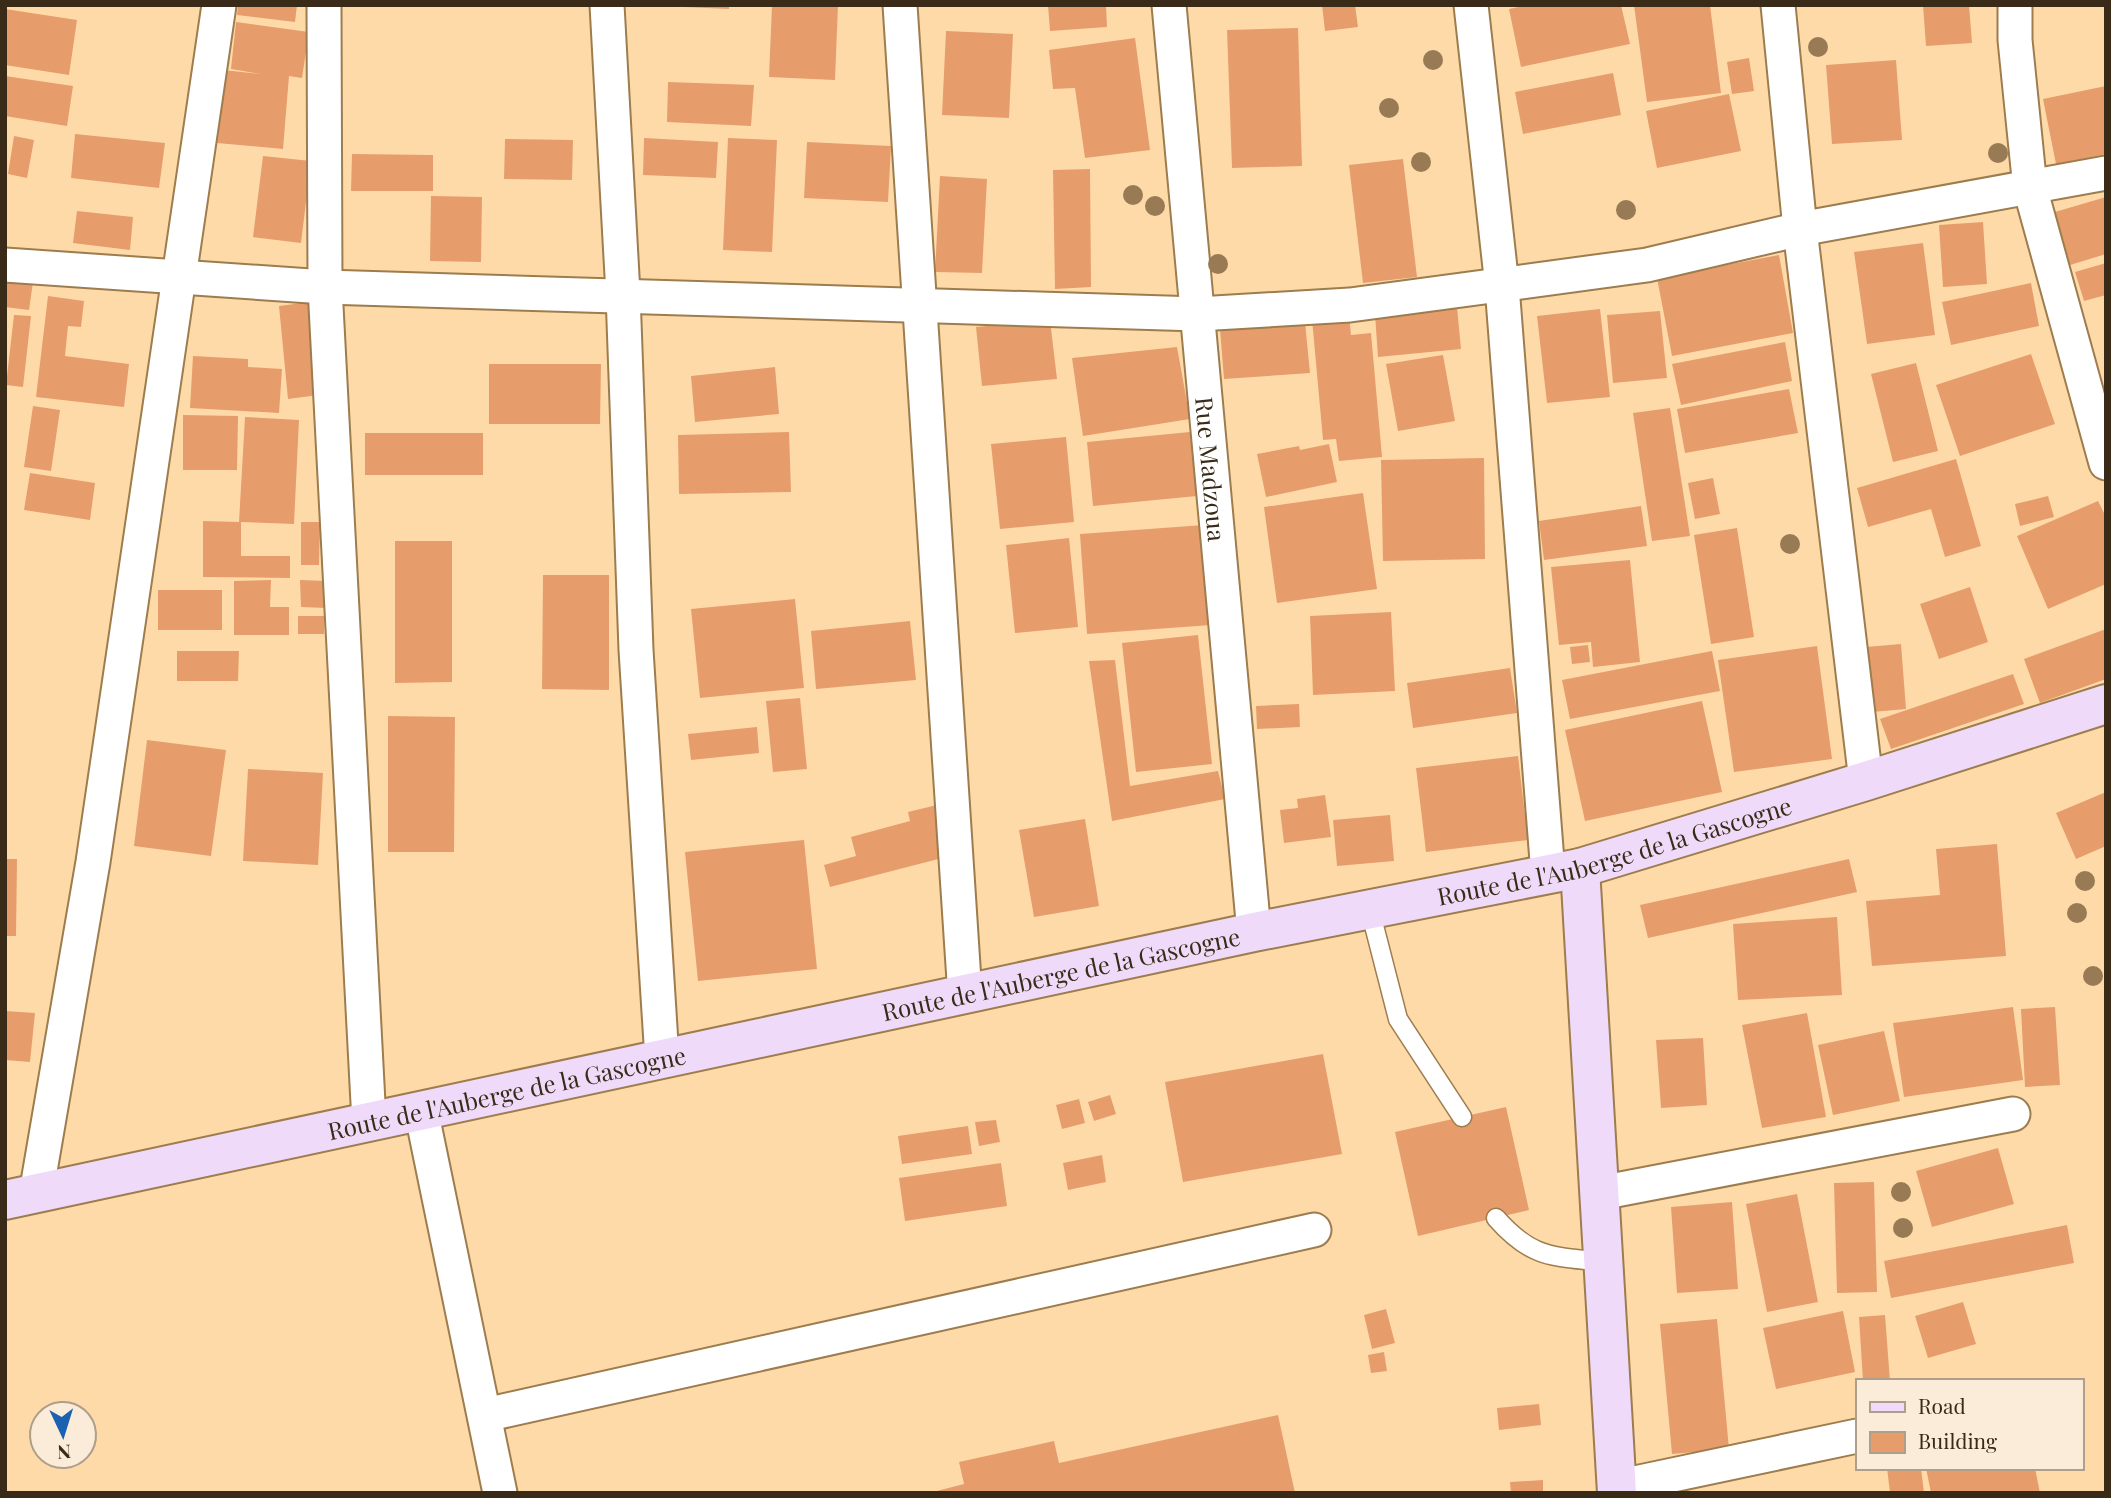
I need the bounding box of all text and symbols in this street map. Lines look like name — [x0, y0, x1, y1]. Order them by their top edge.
street label: Rue Madzoua — [1189, 395, 1234, 543]
street label: Route de l'Auberge de la Gascogne — [1434, 789, 1795, 912]
street label: Route de l'Auberge de la Gascogne — [879, 919, 1243, 1027]
street label: Route de l'Auberge de la Gascogne — [325, 1038, 689, 1146]
legend — [1856, 1379, 2083, 1470]
text: Road — [1918, 1391, 1966, 1419]
north arrow — [28, 1400, 98, 1470]
text: Building — [1918, 1426, 1997, 1454]
text: N — [56, 1440, 72, 1466]

